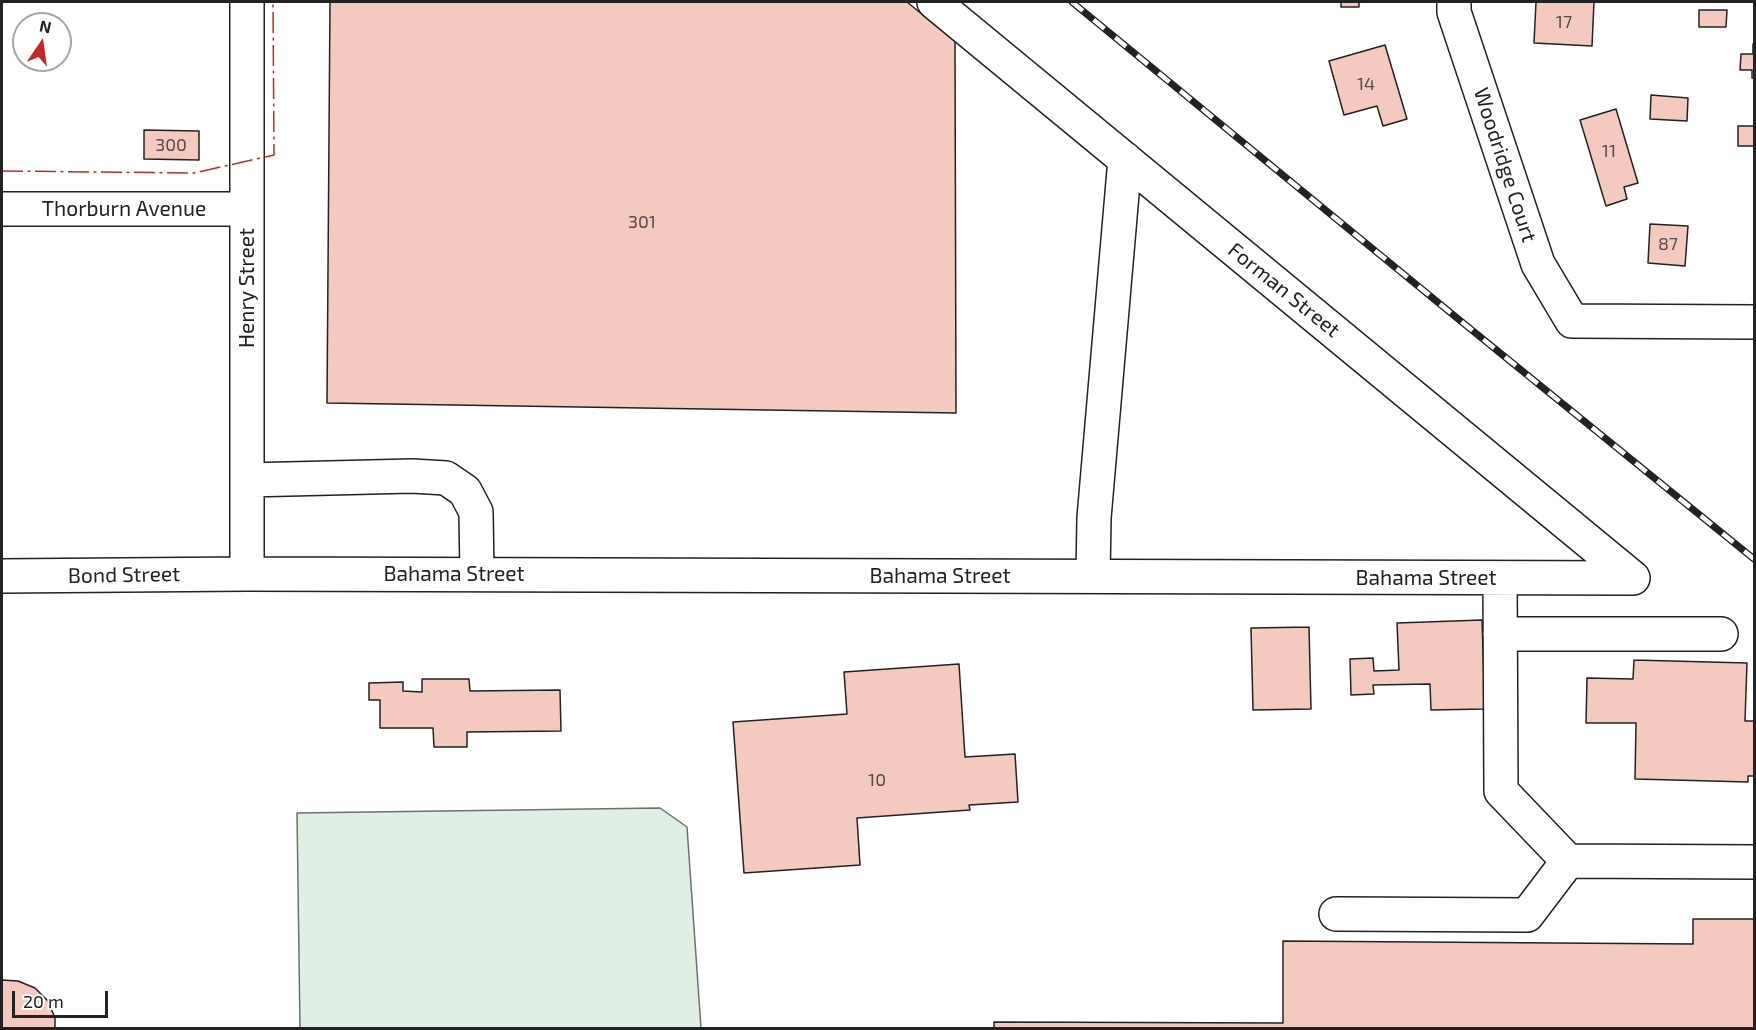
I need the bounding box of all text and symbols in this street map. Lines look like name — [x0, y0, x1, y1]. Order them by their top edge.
house number: 17 — [1556, 11, 1572, 33]
north arrow — [12, 12, 72, 72]
text: N — [38, 15, 53, 36]
house number: 14 — [1357, 73, 1375, 95]
street label: Woodridge Court — [1468, 85, 1542, 245]
house number: 300 — [155, 134, 187, 156]
house number: 11 — [1602, 140, 1616, 162]
street label: Thorburn Avenue — [42, 196, 206, 222]
house number: 301 — [628, 211, 656, 233]
street label: Henry Street — [234, 228, 260, 348]
house number: 87 — [1658, 233, 1678, 255]
street label: Forman Street — [1223, 237, 1345, 343]
street label: Bond Street — [68, 561, 180, 589]
street label: Bahama Street — [383, 561, 525, 587]
street label: Bahama Street — [869, 563, 1011, 589]
street label: Bahama Street — [1355, 565, 1497, 591]
house number: 10 — [868, 769, 886, 791]
scale bar — [15, 979, 111, 1017]
text: 20 m — [23, 990, 64, 1012]

